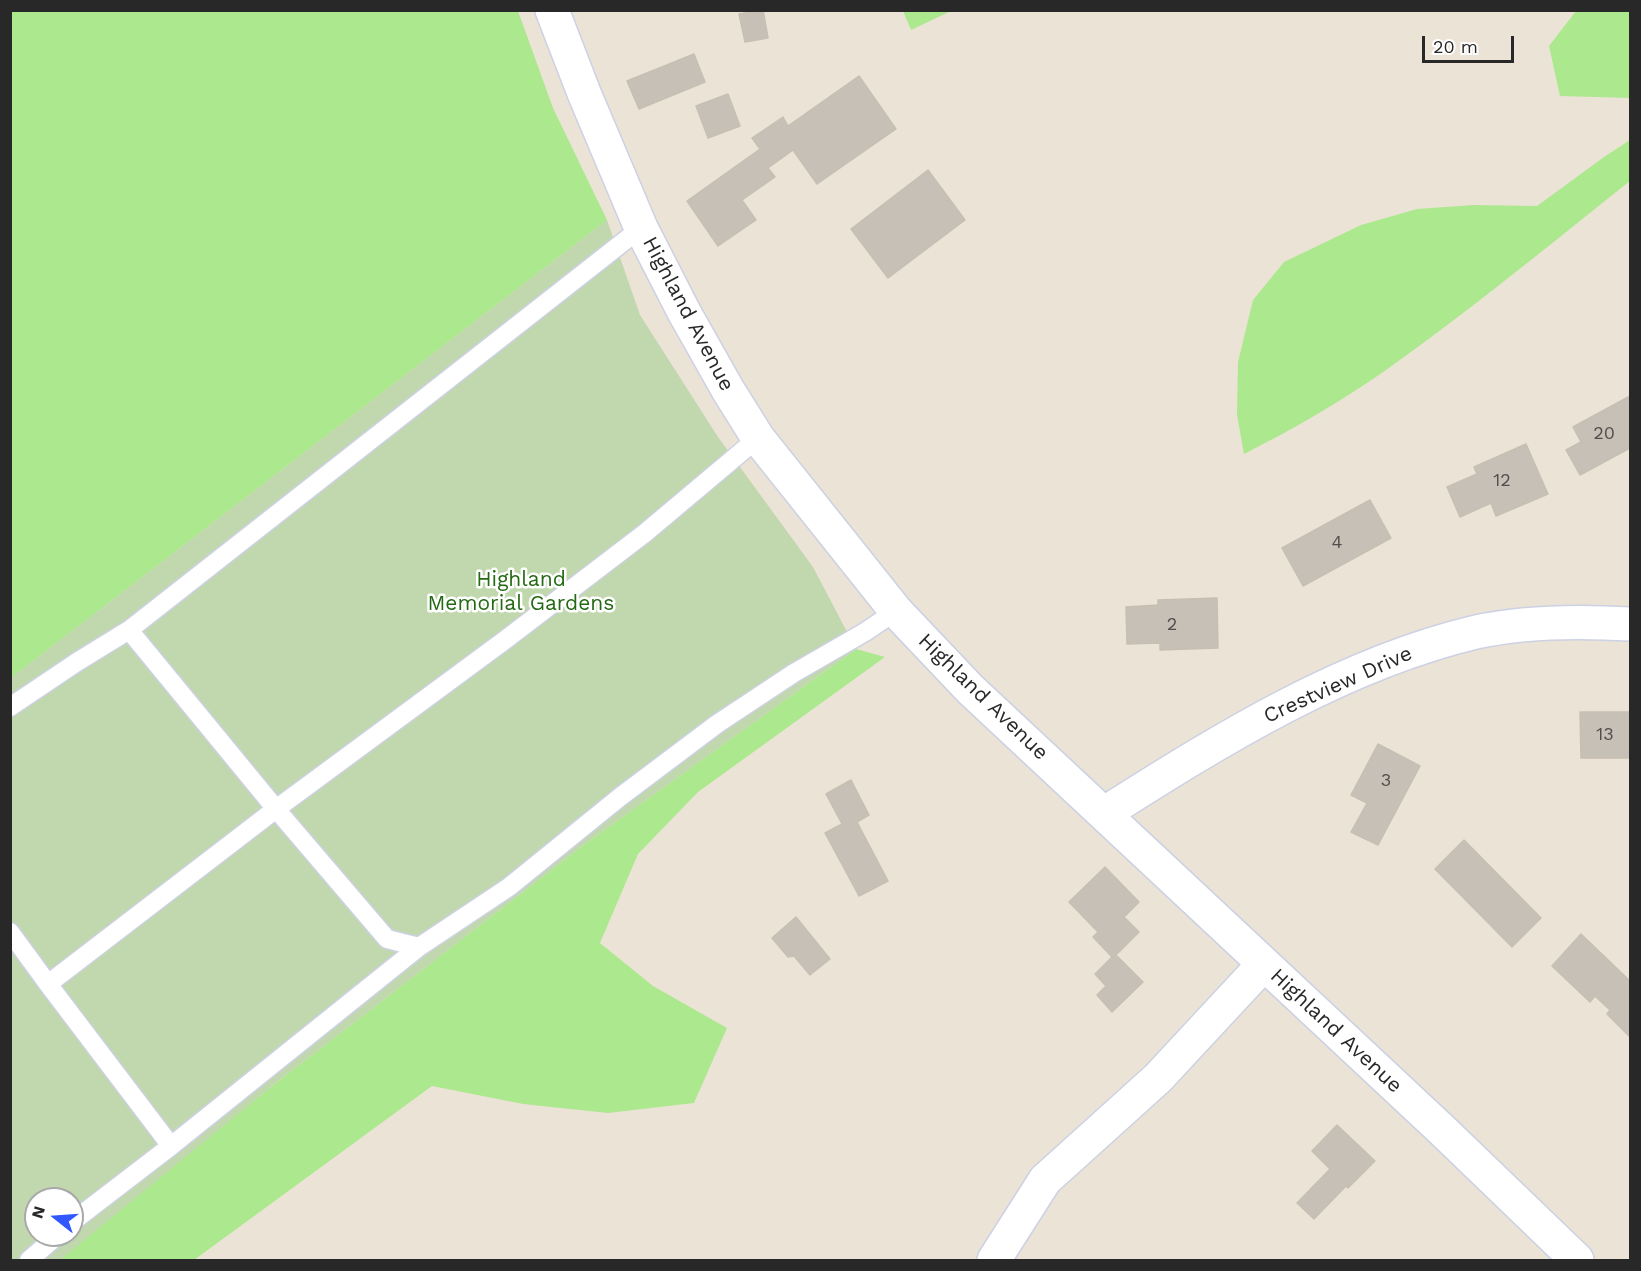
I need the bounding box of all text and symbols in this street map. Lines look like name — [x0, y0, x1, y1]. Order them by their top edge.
scale bar — [1425, 24, 1516, 62]
text: 20 m — [1433, 36, 1478, 57]
street label: Highland Avenue — [637, 233, 739, 395]
house number: 20 — [1593, 423, 1615, 445]
house number: 12 — [1493, 470, 1511, 492]
house number: 4 — [1332, 532, 1342, 554]
park label: Highland Memorial Gardens — [428, 567, 614, 617]
house number: 2 — [1167, 614, 1177, 636]
street label: Highland Avenue — [913, 629, 1053, 765]
street label: Crestview Drive — [1260, 641, 1416, 729]
house number: 13 — [1596, 724, 1614, 746]
house number: 3 — [1381, 770, 1391, 792]
street label: Highland Avenue — [1265, 963, 1407, 1099]
north arrow — [24, 1187, 84, 1247]
text: N — [27, 1204, 49, 1221]

